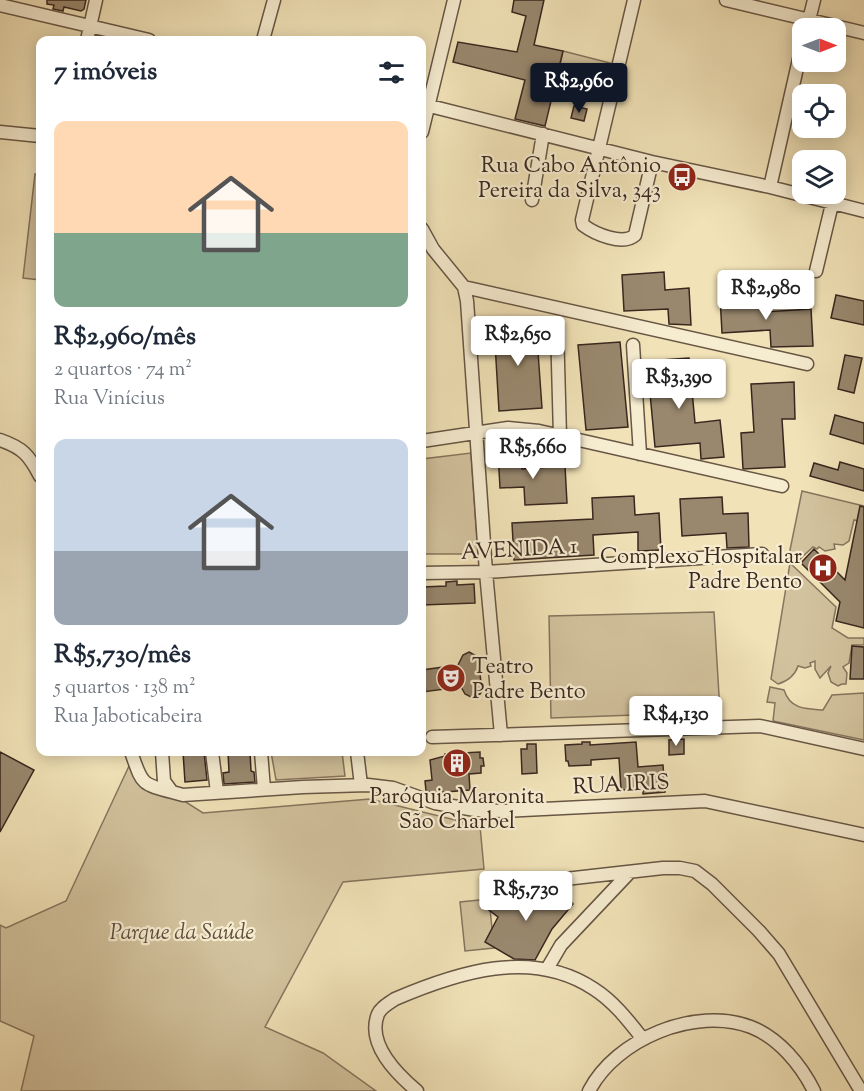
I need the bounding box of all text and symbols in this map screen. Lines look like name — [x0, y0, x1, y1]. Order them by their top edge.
north arrow — [792, 18, 846, 72]
map controls — [792, 18, 846, 204]
text: 7 imóveis — [54, 54, 157, 91]
icon: filters — [375, 56, 408, 89]
pin: R$2,960 — [524, 63, 634, 114]
text: R$2,960 — [544, 68, 614, 97]
button: locate — [792, 84, 846, 138]
button: layers — [792, 150, 846, 204]
place label: Rua Cabo Antônio Pereira da Silva, 343 — [478, 151, 661, 208]
icon: home — [177, 160, 285, 268]
bus stop icon: Rua Cabo Antônio Pereira da Silva, 343 — [666, 161, 698, 193]
pin: R$2,980 — [711, 270, 821, 321]
text: R$2,980 — [731, 275, 801, 304]
pin: R$2,650 — [463, 316, 573, 367]
text: R$2,960/mês — [54, 319, 196, 356]
text: R$2,650 — [485, 321, 551, 350]
text: 2 quartos · 74 m² — [54, 356, 192, 385]
pin: R$3,390 — [624, 359, 734, 410]
text: R$3,390 — [646, 364, 712, 393]
text: Rua Vinícius — [54, 385, 165, 414]
pin: R$5,660 — [478, 429, 588, 480]
text: R$5,660 — [500, 434, 566, 463]
icon: home — [177, 478, 285, 586]
street label: AVENIDA 1 — [460, 532, 579, 570]
place label: Complexo Hospitalar Padre Bento — [600, 542, 802, 599]
hospital icon: Complexo Hospitalar Padre Bento — [807, 552, 839, 584]
text: R$5,730/mês — [54, 637, 191, 674]
place label: Teatro Padre Bento — [472, 652, 586, 709]
theatre icon: Teatro Padre Bento — [435, 662, 467, 694]
text: 5 quartos · 138 m² — [54, 674, 196, 703]
pin: R$4,130 — [621, 696, 731, 747]
text: R$4,130 — [643, 701, 709, 730]
text: Rua Jaboticabeira — [54, 703, 202, 732]
building icon: Paróquia Maronita São Charbel — [441, 747, 473, 779]
street label: RUA IRIS — [572, 767, 670, 805]
place label: Paróquia Maronita São Charbel — [369, 782, 545, 839]
pin: R$5,730 — [471, 871, 581, 922]
text: R$5,730 — [493, 876, 559, 905]
park label: Parque da Saúde — [110, 918, 254, 950]

